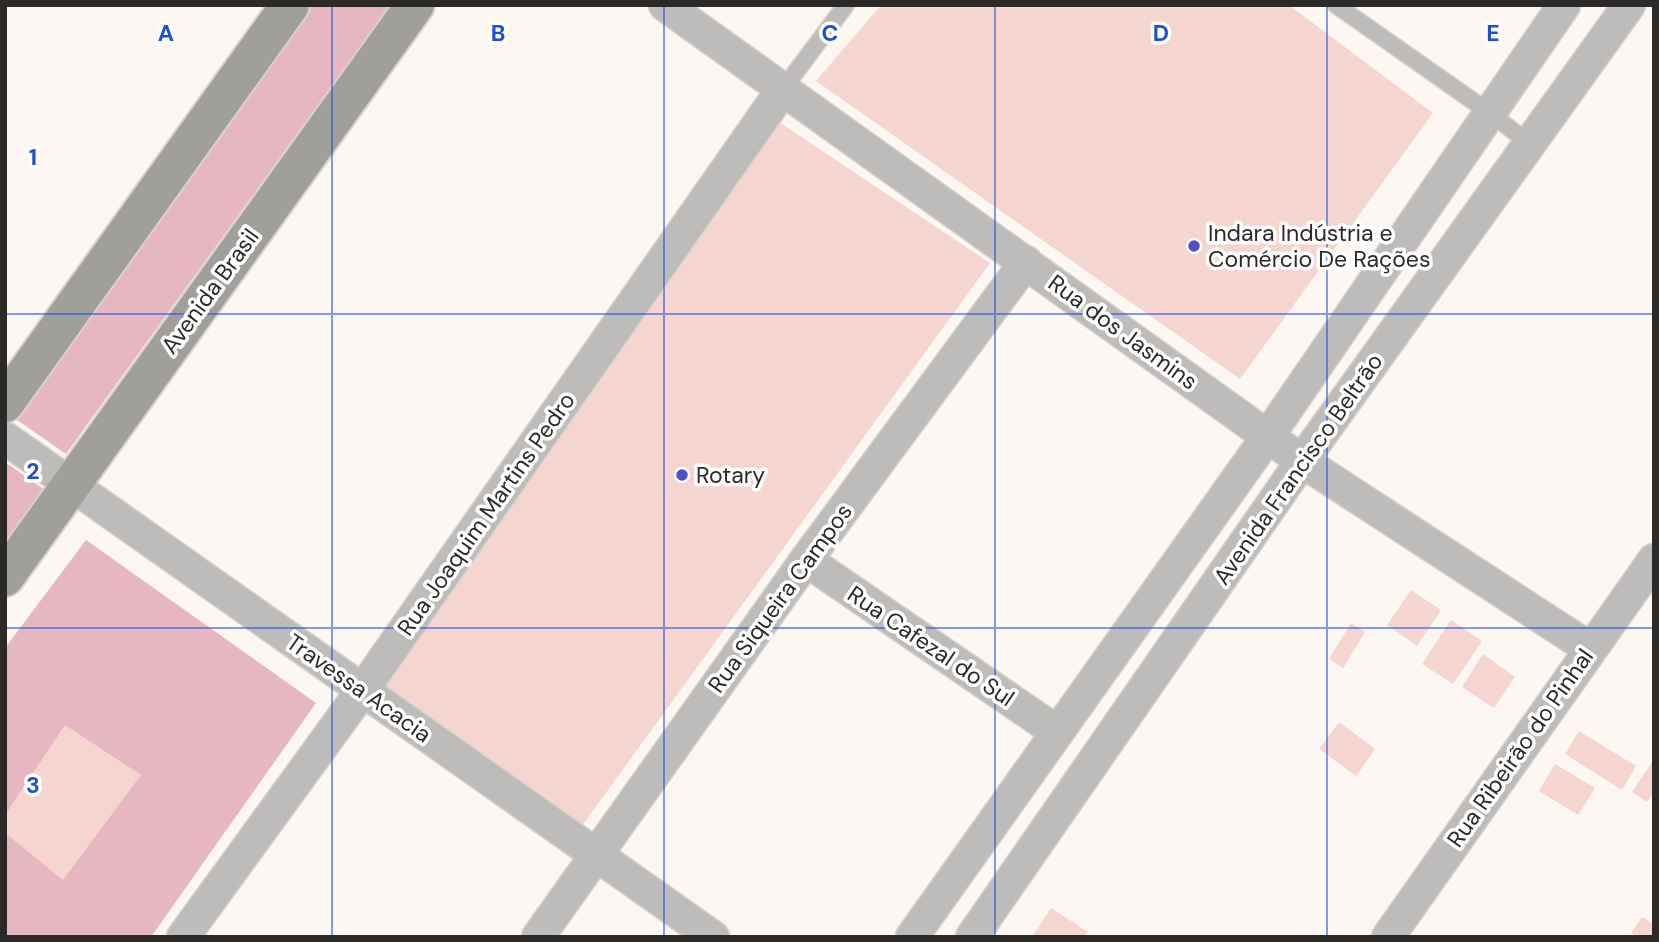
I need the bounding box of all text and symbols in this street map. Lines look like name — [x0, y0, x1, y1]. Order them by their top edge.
text: A — [158, 18, 174, 48]
text: B — [491, 18, 505, 48]
text: C — [822, 18, 838, 48]
text: D — [1153, 18, 1169, 48]
text: E — [1486, 18, 1500, 48]
text: 1 — [29, 142, 37, 172]
place label: Indara Indústria e Comércio De Rações — [1208, 218, 1430, 274]
street label: Avenida Brasil — [154, 222, 266, 360]
marker: Indara Indústria e Comércio De Rações — [1186, 238, 1202, 254]
street label: Rua dos Jasmins — [1042, 268, 1204, 396]
street label: Avenida Francisco Beltrão — [1207, 347, 1389, 591]
street label: Rua Joaquim Martins Pedro — [390, 386, 582, 642]
text: 2 — [26, 456, 40, 486]
place label: Rotary — [696, 460, 765, 490]
marker: Rotary — [674, 467, 690, 483]
street label: Rua Siqueira Campos — [701, 497, 859, 699]
street label: Rua Cafezal do Sul — [842, 579, 1020, 713]
street label: Travessa Acacia — [281, 627, 437, 749]
street label: Rua Ribeirão do Pinhal — [1440, 643, 1600, 853]
text: 3 — [26, 770, 40, 800]

